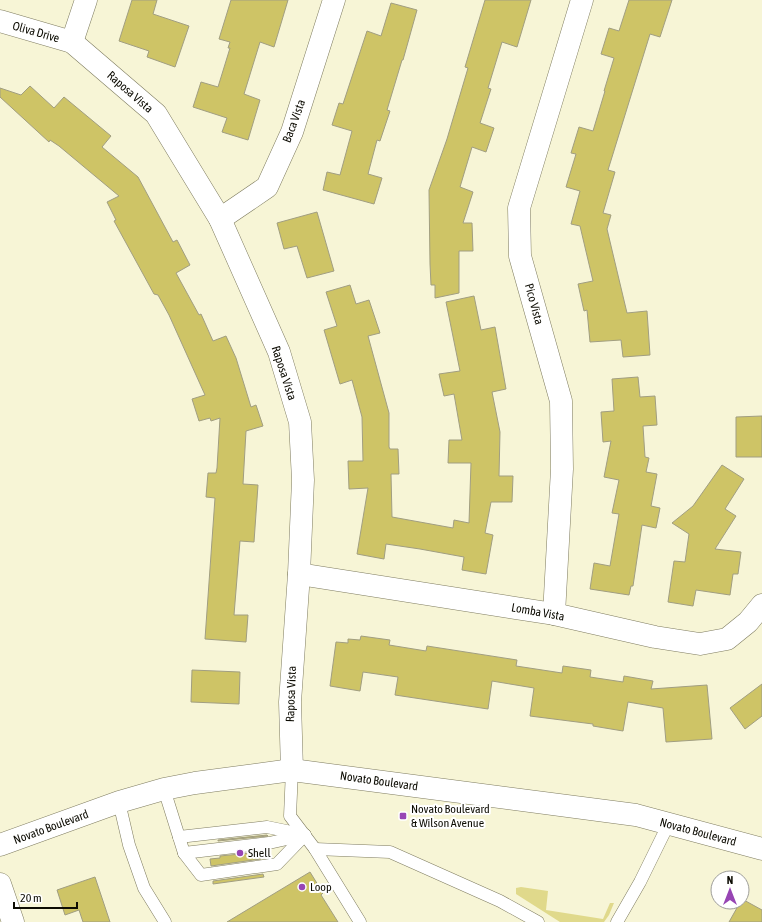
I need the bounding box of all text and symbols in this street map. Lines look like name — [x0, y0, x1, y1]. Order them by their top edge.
street label: Oliva Drive — [11, 19, 61, 45]
street label: Raposa Vista — [104, 68, 156, 116]
street label: Baca Vista — [280, 98, 308, 144]
street label: Pico Vista — [522, 282, 546, 326]
street label: Raposa Vista — [269, 344, 299, 402]
street label: Lomba Vista — [510, 600, 566, 624]
street label: Raposa Vista — [283, 666, 299, 722]
street label: Novato Boulevard — [339, 769, 419, 793]
place label: Novato Boulevard & Wilson Avenue — [411, 802, 490, 830]
street label: Novato Boulevard — [12, 807, 90, 847]
marker: Novato Boulevard & Wilson Avenue — [398, 811, 408, 821]
street label: Novato Boulevard — [658, 815, 738, 849]
place label: Shell — [248, 846, 271, 860]
marker: Shell — [235, 848, 245, 858]
north arrow — [710, 870, 750, 910]
text: N — [727, 874, 733, 886]
place label: Loop — [310, 880, 332, 894]
marker: Loop — [297, 882, 307, 892]
scale bar — [14, 884, 77, 910]
text: 20 m — [20, 891, 42, 905]

